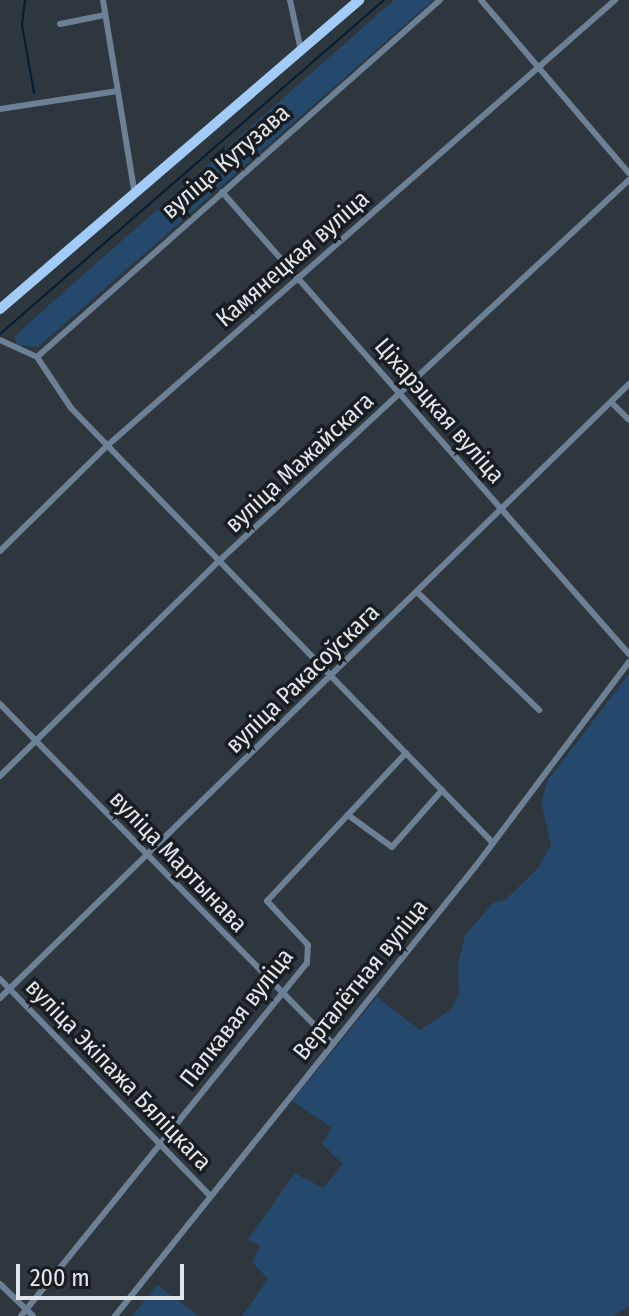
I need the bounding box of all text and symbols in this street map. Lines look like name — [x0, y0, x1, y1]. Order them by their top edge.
street label: вуліца Кутузава — [156, 99, 296, 225]
street label: Камянецкая вуліца — [211, 185, 375, 333]
street label: Ціхарэцкая вуліца — [368, 332, 510, 490]
street label: вуліца Мажайскага — [220, 387, 380, 539]
street label: вуліца Ракасоўскага — [220, 598, 386, 760]
street label: вуліца Мартынава — [103, 785, 253, 939]
street label: Верталётная вуліца — [287, 894, 435, 1066]
street label: Палкавая вуліца — [174, 943, 300, 1093]
street label: вуліца Экіпажа Бяліцкага — [19, 973, 217, 1177]
scale bar — [20, 1248, 188, 1298]
text: 200 m — [30, 1264, 90, 1292]

